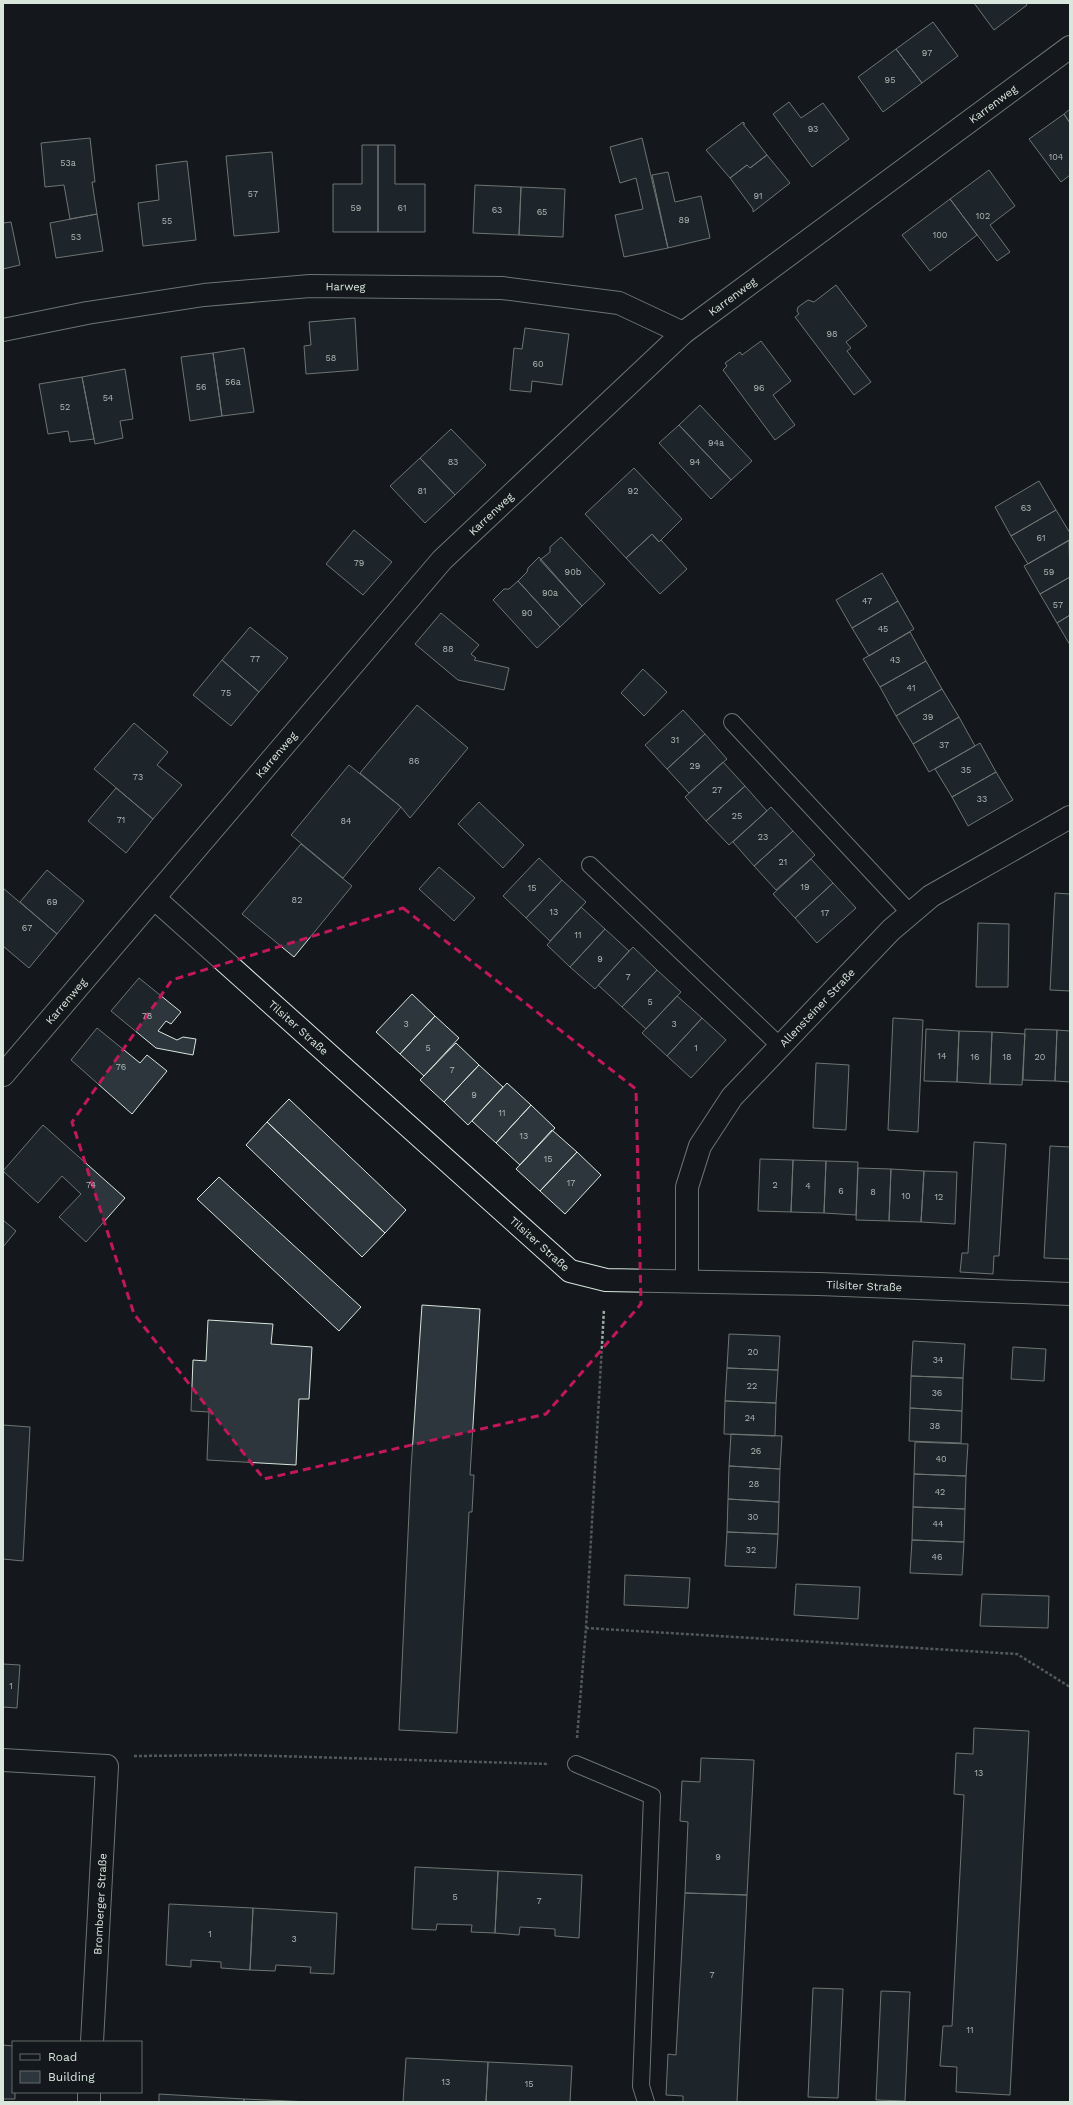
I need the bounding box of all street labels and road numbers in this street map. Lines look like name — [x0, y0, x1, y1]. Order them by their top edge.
street label: Karrenweg — [967, 82, 1020, 126]
street label: Karrenweg — [706, 275, 759, 319]
street label: Harweg — [325, 280, 366, 294]
street label: Karrenweg — [466, 490, 516, 538]
street label: Karrenweg — [253, 729, 300, 781]
street label: Allensteiner Straße — [777, 966, 858, 1050]
street label: Karrenweg — [43, 976, 90, 1027]
street label: Tilsiter Straße — [266, 998, 331, 1058]
street label: Tilsiter Straße — [507, 1214, 572, 1274]
street label: Tilsiter Straße — [826, 1278, 902, 1294]
street label: Bromberger Straße — [91, 1853, 110, 1955]

